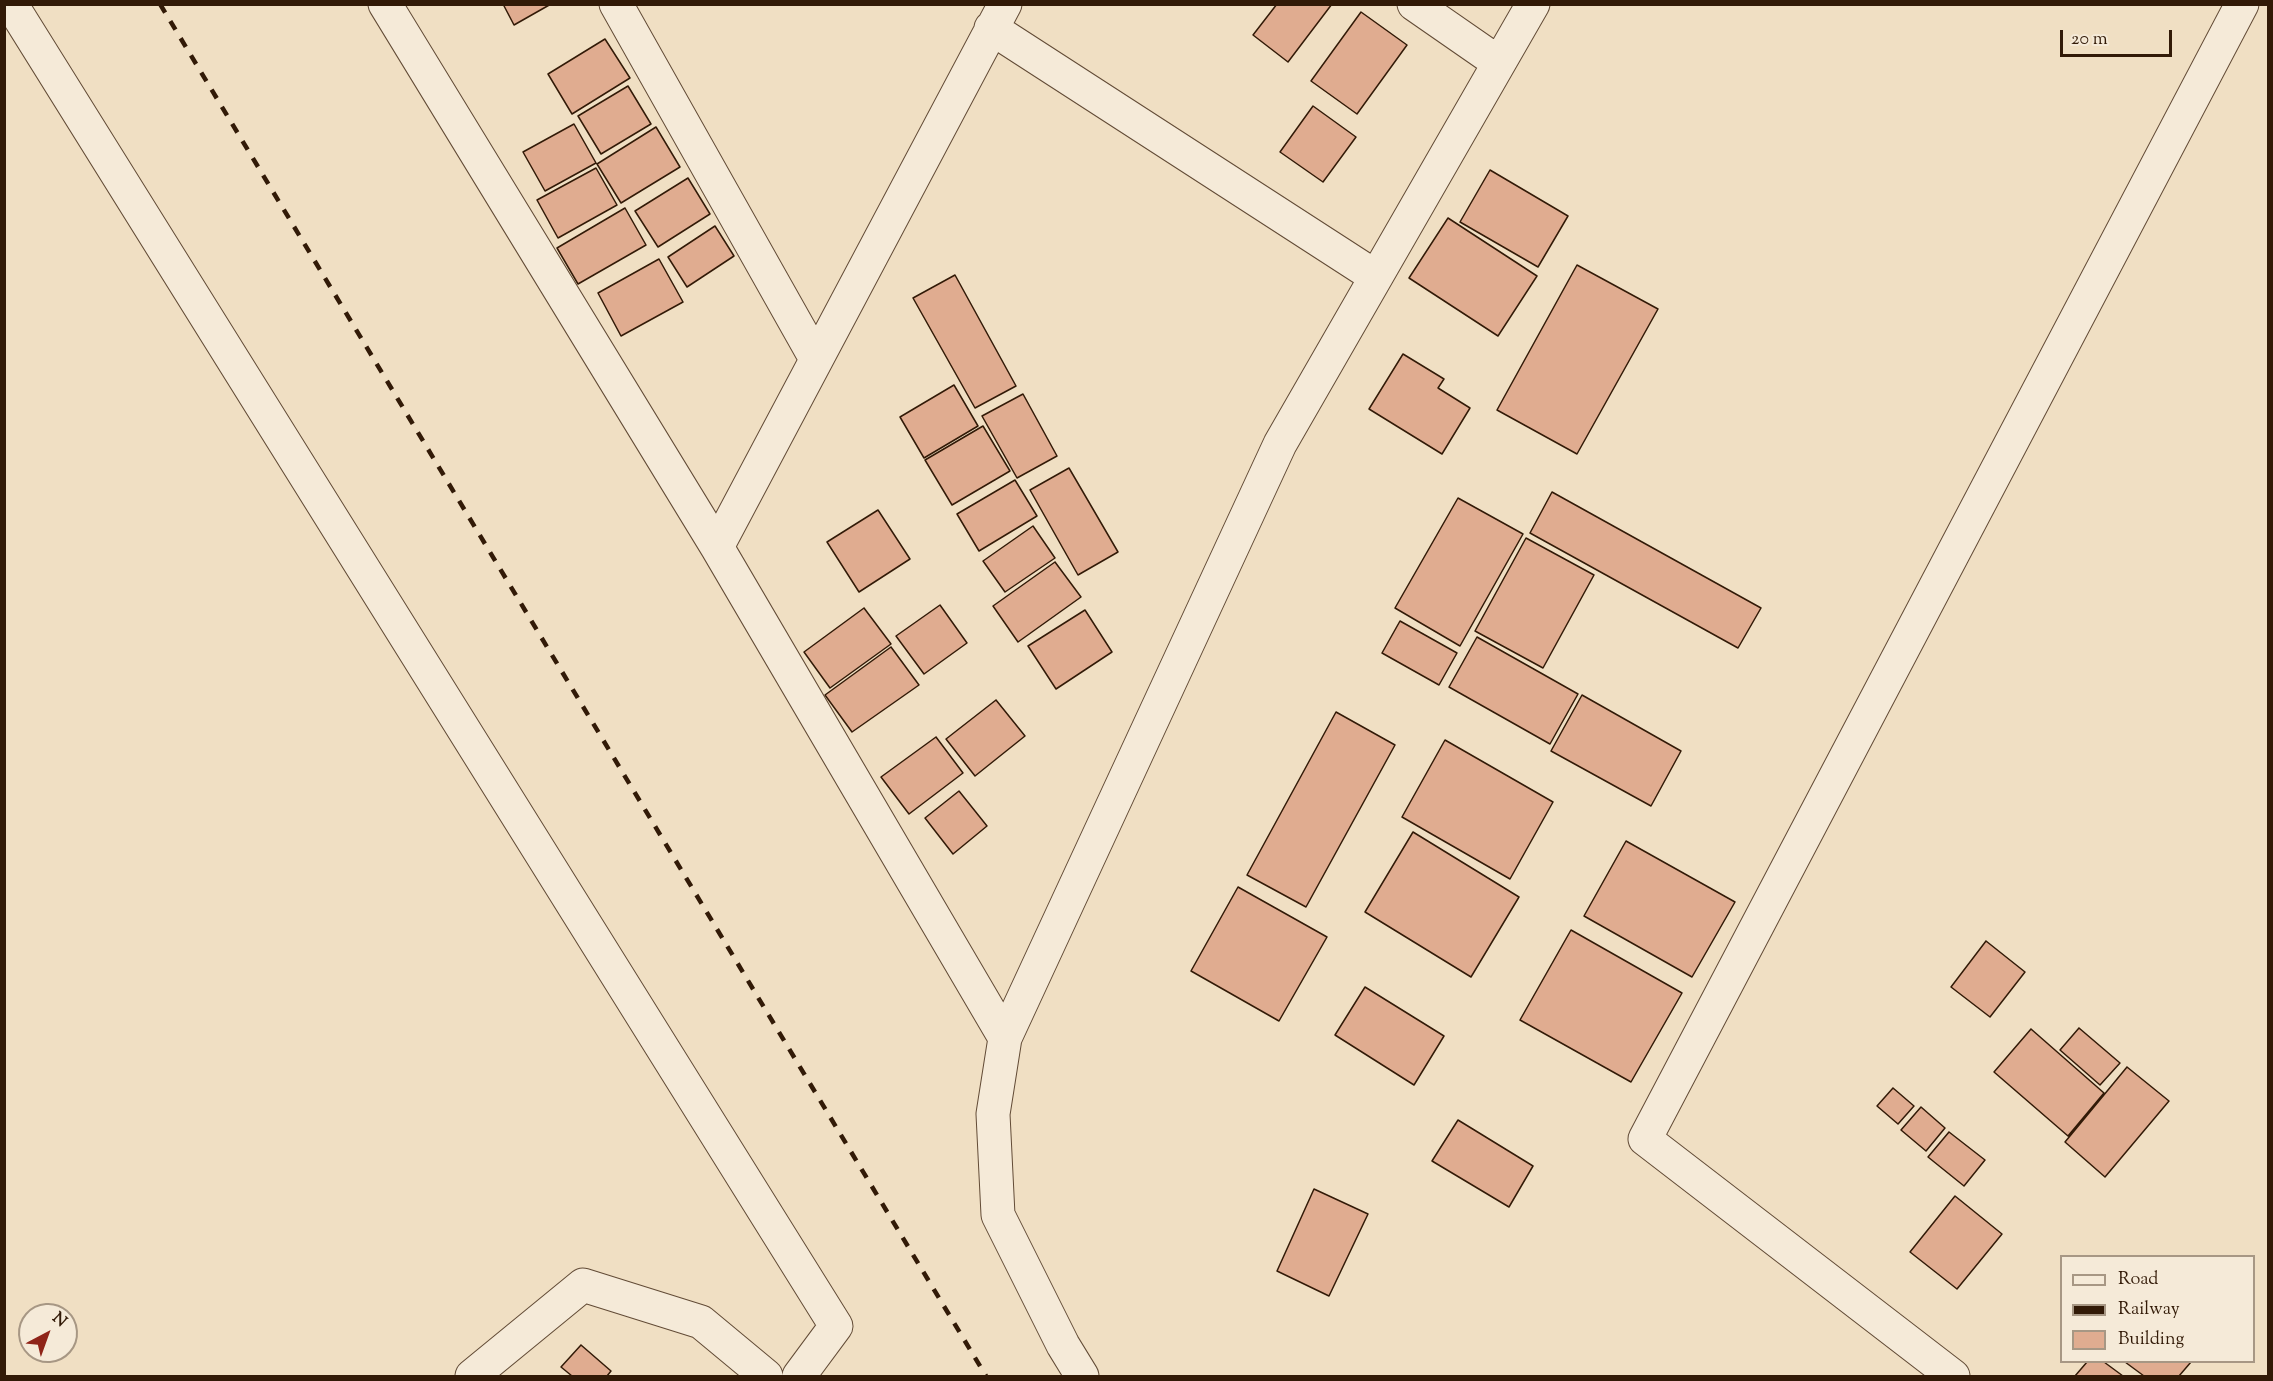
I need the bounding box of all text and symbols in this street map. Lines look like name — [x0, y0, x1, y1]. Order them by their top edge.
scale bar — [2063, 18, 2176, 56]
text: 20 m — [2071, 27, 2108, 53]
legend — [2060, 1255, 2255, 1363]
text: Road — [2118, 1267, 2158, 1293]
text: Railway — [2118, 1297, 2180, 1323]
north arrow — [18, 1303, 78, 1363]
text: N — [46, 1308, 71, 1333]
text: Building — [2118, 1327, 2184, 1353]

